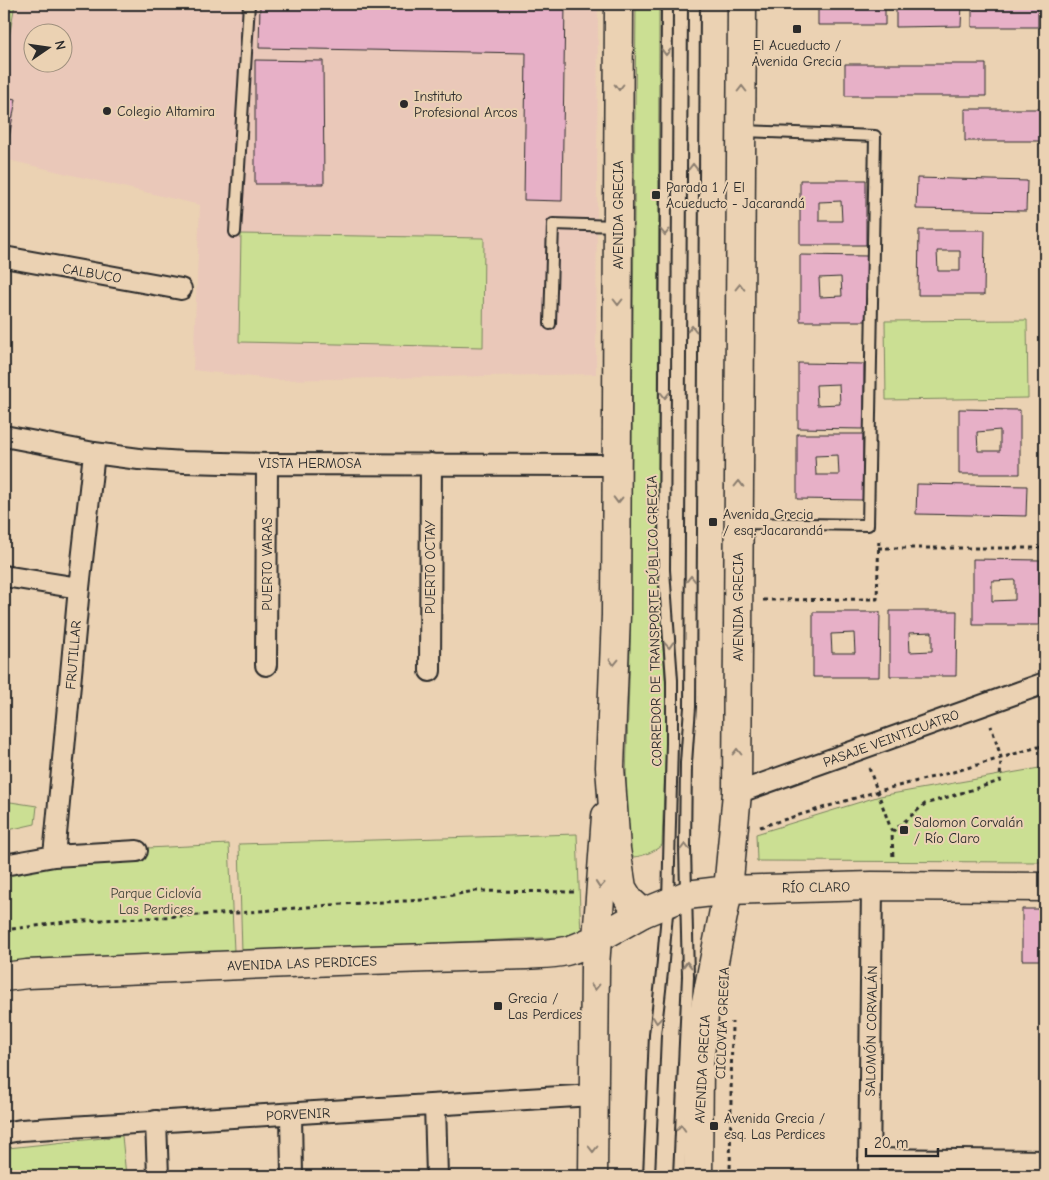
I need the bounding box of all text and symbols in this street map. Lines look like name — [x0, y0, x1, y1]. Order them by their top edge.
north arrow — [22, 22, 72, 72]
marker: El Acueducto / Avenida Grecia — [791, 23, 803, 35]
place label: El Acueducto / Avenida Grecia — [752, 37, 842, 70]
text: N — [51, 39, 69, 52]
one-way arrow — [661, 49, 671, 57]
one-way arrow — [614, 84, 624, 92]
one-way arrow — [737, 85, 747, 92]
place label: Instituto Profesional Arcos — [414, 88, 518, 121]
marker: Instituto Profesional Arcos — [398, 98, 410, 110]
place label: Colegio Altamira — [117, 103, 215, 120]
marker: Colegio Altamira — [101, 105, 113, 117]
street label: AVENIDA GRECIA — [610, 161, 627, 269]
one-way arrow — [688, 162, 698, 170]
place label: Parada 1 / El Acueducto - Jacarandá — [666, 179, 805, 212]
marker: Parada 1 / El Acueducto - Jacarandá — [650, 189, 662, 201]
one-way arrow — [660, 229, 670, 237]
street label: CALBUCO — [61, 260, 123, 287]
one-way arrow — [735, 282, 746, 290]
one-way arrow — [613, 299, 623, 307]
one-way arrow — [687, 325, 697, 332]
one-way arrow — [660, 392, 670, 399]
street label: VISTA HERMOSA — [258, 455, 362, 472]
street label: CORREDOR DE TRANSPORTE PÚBLICO GRECIA — [643, 475, 666, 767]
one-way arrow — [734, 480, 744, 488]
one-way arrow — [612, 496, 623, 504]
place label: Avenida Grecia / esq. Jacarandá — [723, 506, 823, 539]
marker: Avenida Grecia / esq. Jacarandá — [707, 516, 719, 528]
street label: PUERTO VARAS — [259, 517, 276, 611]
street label: PUERTO OCTAY — [422, 519, 439, 614]
street label: AVENIDA GRECIA — [730, 553, 747, 661]
one-way arrow — [686, 575, 696, 582]
street label: FRUTILLAR — [62, 620, 85, 690]
one-way arrow — [664, 641, 675, 649]
one-way arrow — [609, 659, 620, 667]
street label: PASAJE VEINTICUATRO — [821, 706, 962, 771]
one-way arrow — [732, 747, 742, 755]
place label: Salomon Corvalán / Río Claro — [914, 814, 1023, 847]
marker: Salomon Corvalán / Río Claro — [898, 824, 910, 836]
one-way arrow — [680, 842, 690, 850]
street label: RÍO CLARO — [782, 878, 850, 897]
one-way arrow — [595, 881, 606, 889]
park label: Parque Ciclovía Las Perdices — [111, 885, 201, 918]
street label: AVENIDA LAS PERDICES — [227, 952, 378, 975]
one-way arrow — [682, 961, 693, 969]
street label: SALOMÓN CORVALÁN — [862, 965, 881, 1097]
street label: CICLOVIA GRECIA — [712, 967, 733, 1079]
one-way arrow — [590, 983, 600, 991]
place label: Grecia / Las Perdices — [508, 990, 582, 1023]
marker: Grecia / Las Perdices — [492, 1000, 504, 1012]
street label: AVENIDA GRECIA — [691, 1014, 714, 1124]
one-way arrow — [652, 1017, 663, 1025]
street label: PORVENIR — [266, 1104, 331, 1125]
place label: Avenida Grecia / esq. Las Perdices — [724, 1110, 825, 1143]
marker: Avenida Grecia / esq. Las Perdices — [708, 1120, 720, 1132]
one-way arrow — [675, 1123, 686, 1131]
scale bar — [866, 1125, 939, 1157]
text: 20 m — [874, 1134, 908, 1152]
one-way arrow — [588, 1146, 598, 1153]

